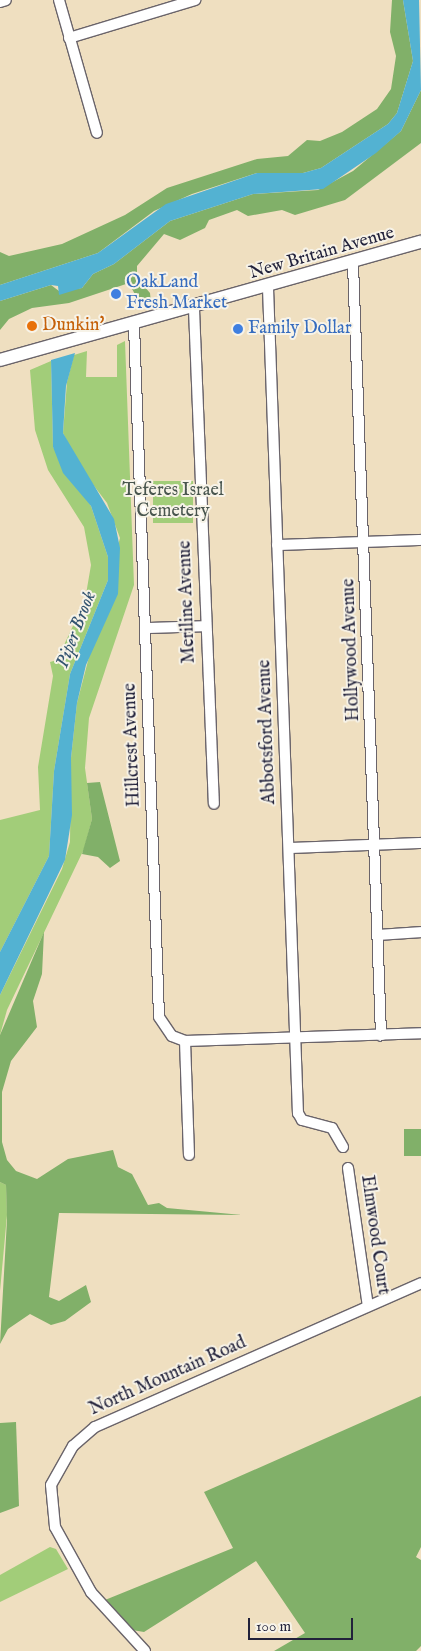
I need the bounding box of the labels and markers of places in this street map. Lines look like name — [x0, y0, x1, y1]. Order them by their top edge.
place label: OakLand Fresh Market — [126, 273, 227, 316]
marker: OakLand Fresh Market — [110, 288, 122, 300]
place label: Dunkin' — [42, 315, 104, 337]
place label: Family Dollar — [248, 318, 351, 340]
marker: Dunkin' — [26, 320, 38, 332]
marker: Family Dollar — [232, 323, 244, 335]

